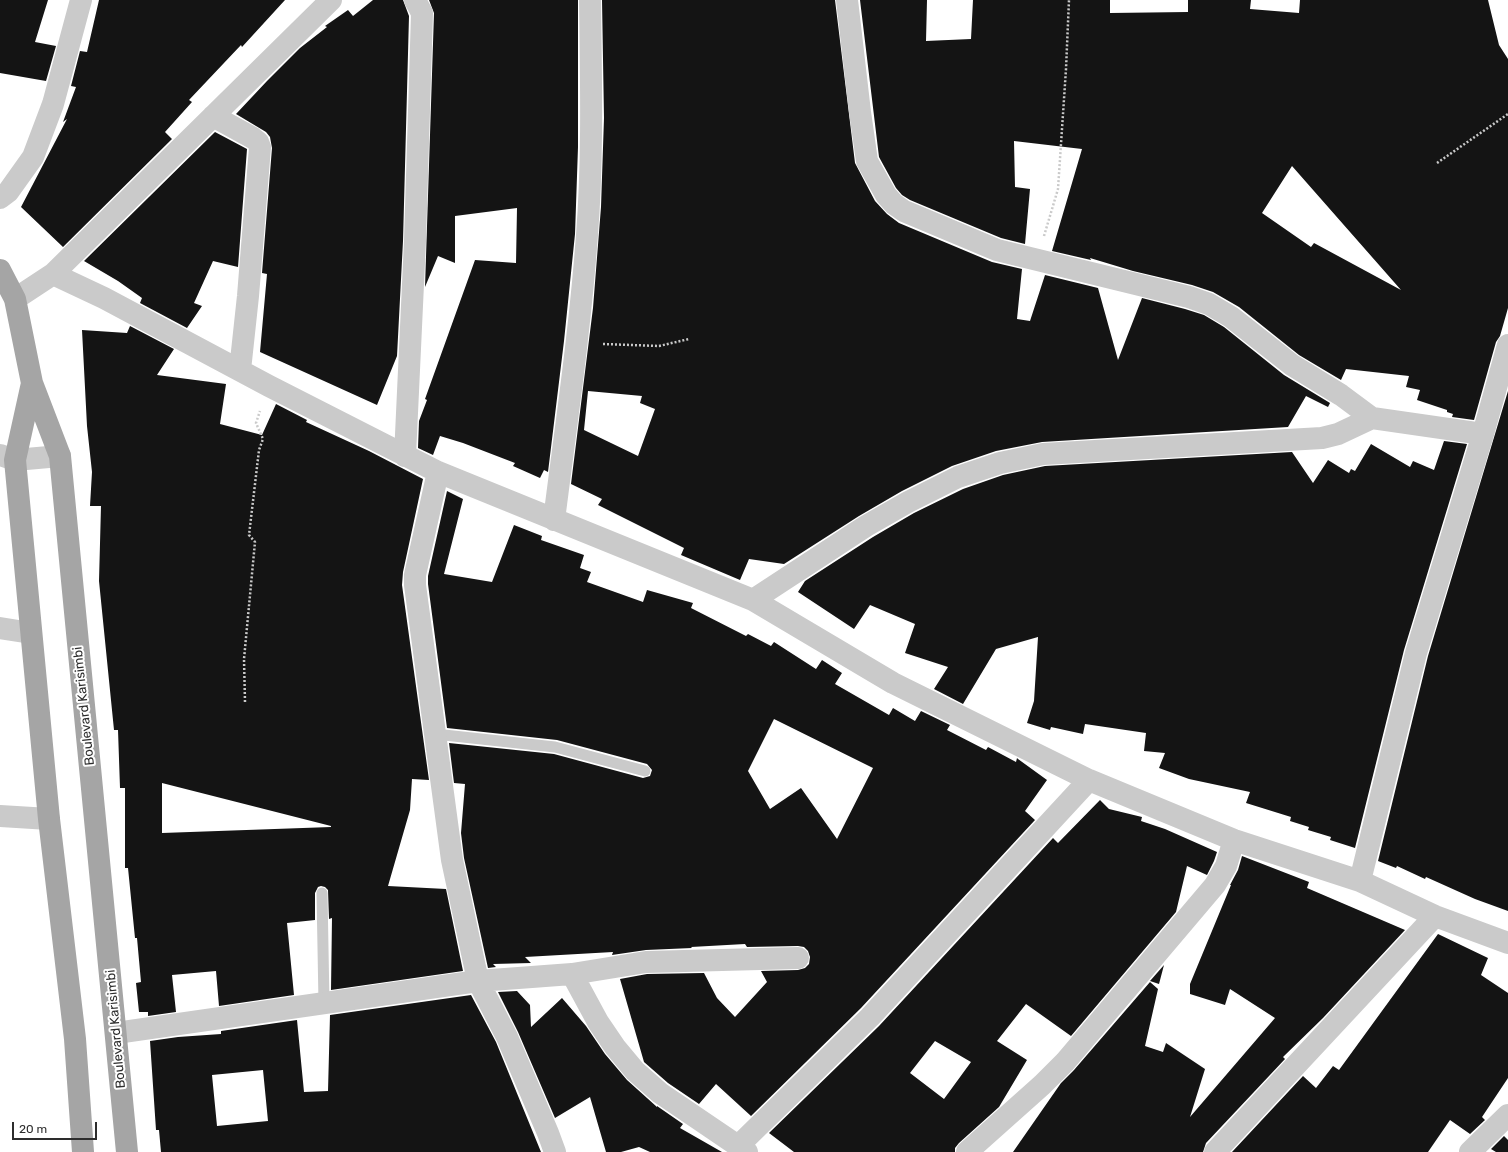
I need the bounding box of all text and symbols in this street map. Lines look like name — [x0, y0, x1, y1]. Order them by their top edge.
street label: Boulevard Karisimbi — [70, 646, 98, 766]
street label: Boulevard Karisimbi — [103, 969, 129, 1089]
scale bar — [14, 1114, 99, 1140]
text: 20 m — [19, 1122, 47, 1136]

